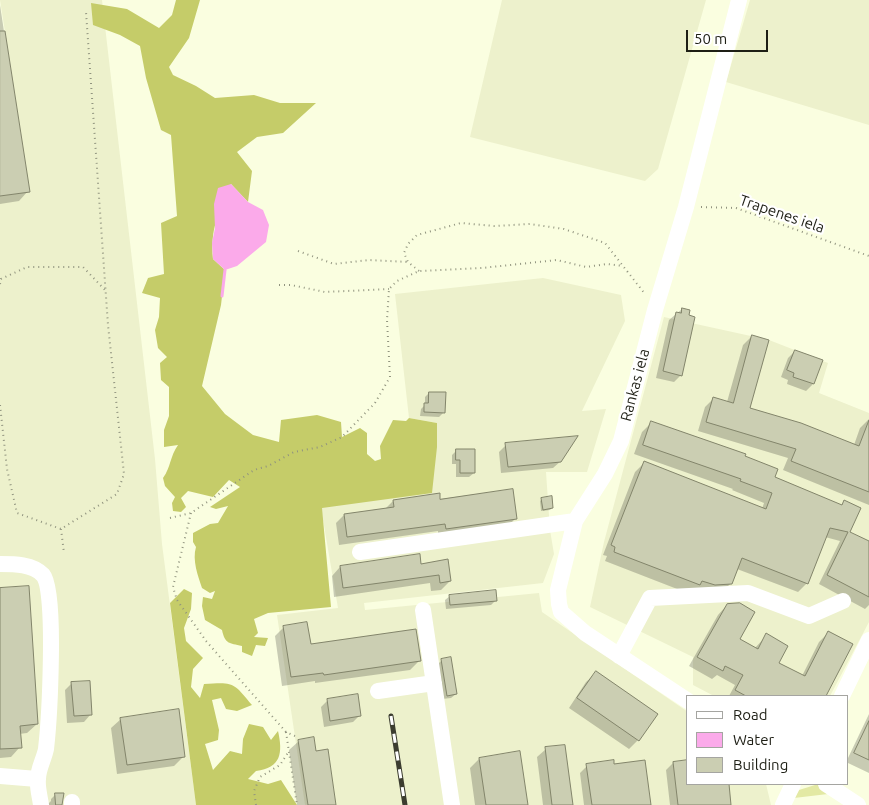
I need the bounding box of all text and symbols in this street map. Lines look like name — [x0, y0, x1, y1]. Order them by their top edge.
scale bar — [689, 20, 772, 52]
text: 50 m — [694, 30, 727, 47]
street label: Trapenes iela — [737, 191, 827, 237]
street label: Rankas iela — [617, 347, 653, 423]
legend — [686, 695, 849, 785]
text: Road — [733, 706, 768, 723]
text: Water — [733, 731, 774, 748]
text: Building — [733, 756, 788, 773]

